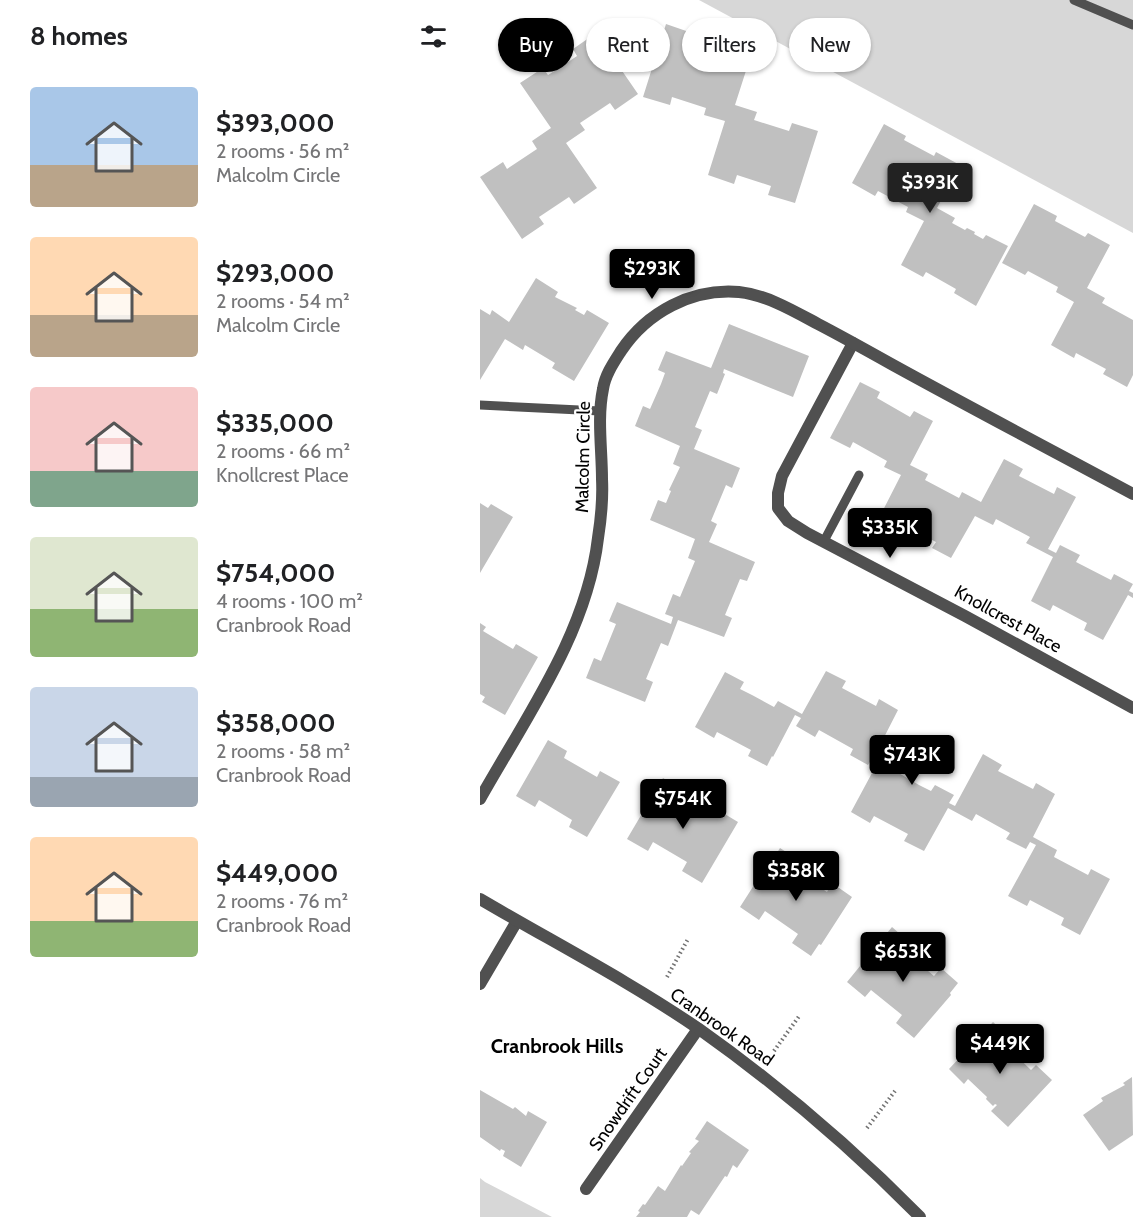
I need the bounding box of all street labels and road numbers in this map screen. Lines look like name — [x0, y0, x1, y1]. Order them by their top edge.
street label: Malcolm Circle — [571, 401, 595, 513]
street label: Knollcrest Place — [950, 580, 1066, 658]
street label: Cranbrook Road — [666, 983, 778, 1071]
street label: Snowdrift Court — [584, 1043, 672, 1155]

